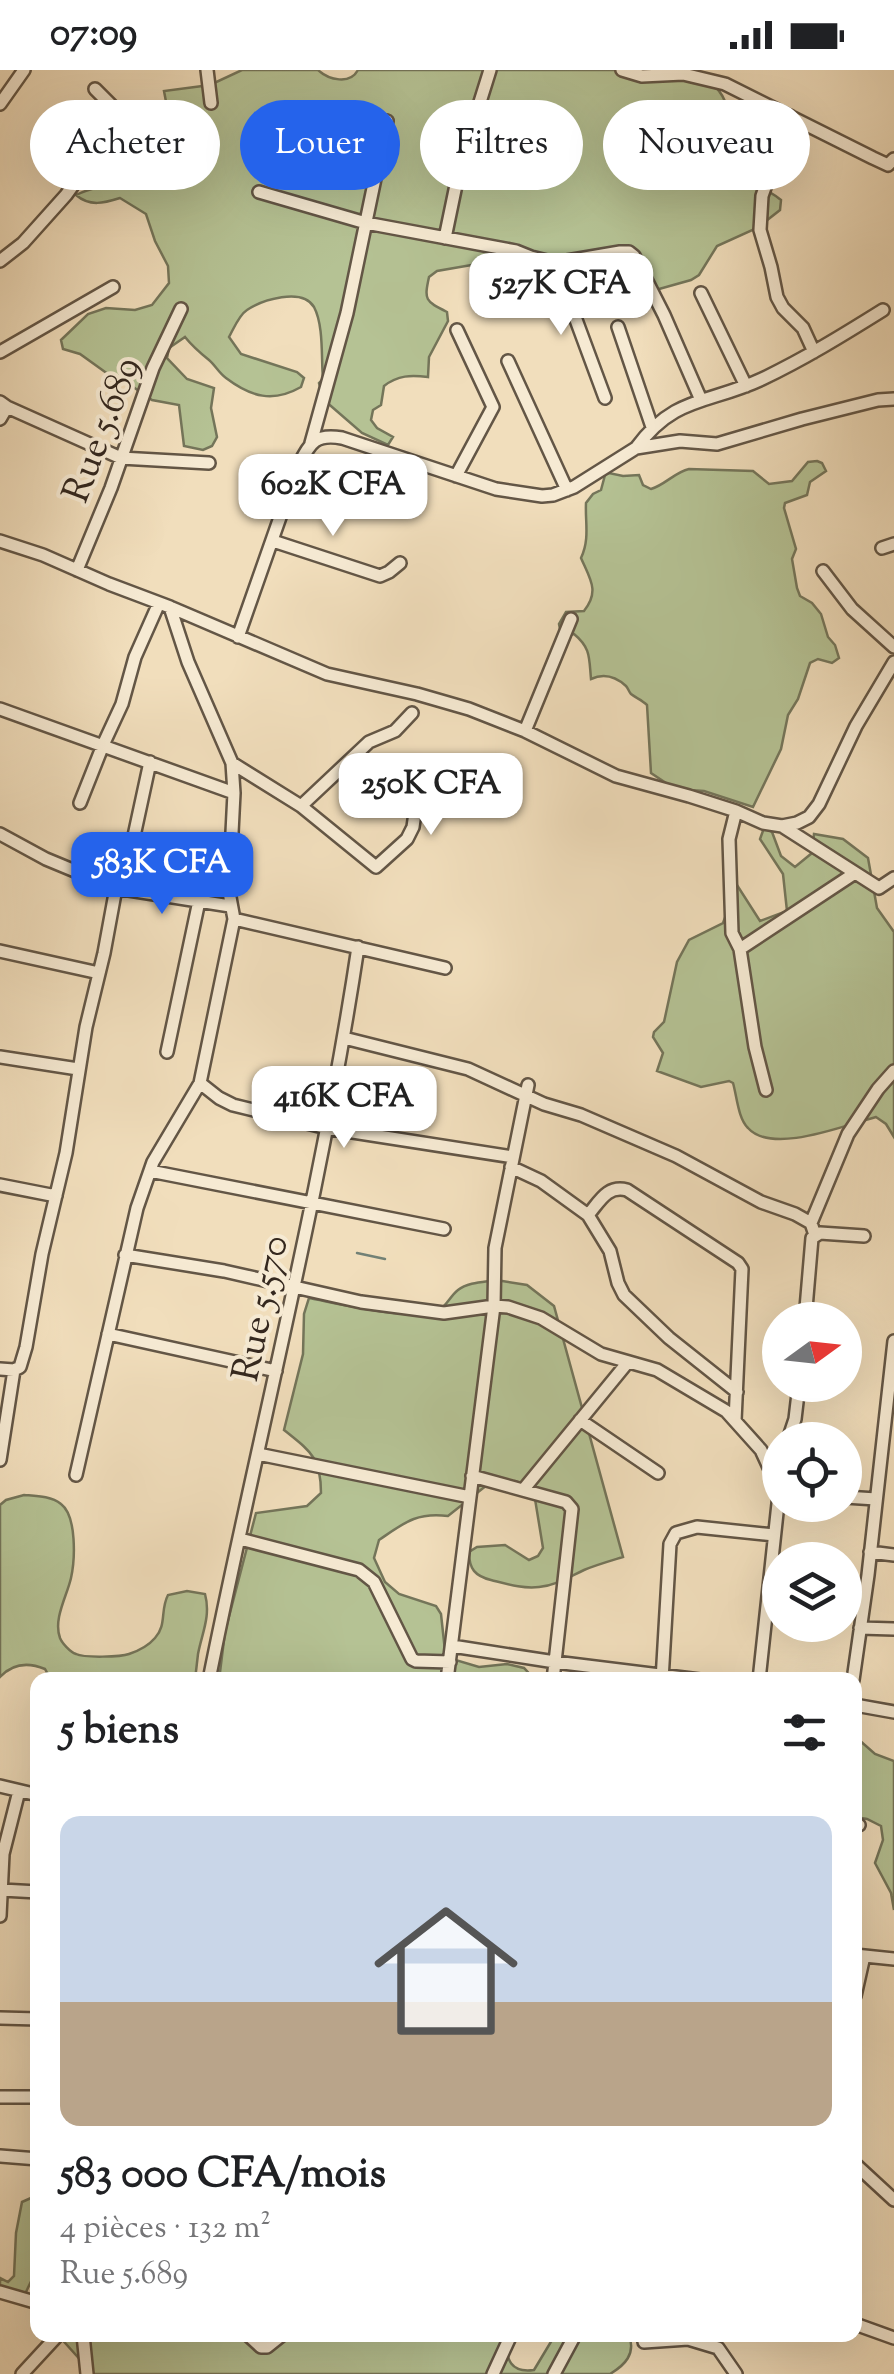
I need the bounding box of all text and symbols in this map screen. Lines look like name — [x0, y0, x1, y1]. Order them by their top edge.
text: 07:09 — [50, 8, 137, 62]
chip: Acheter — [30, 100, 220, 190]
chip: Louer — [240, 100, 400, 190]
chip: Filtres — [420, 100, 583, 190]
chip: Nouveau — [603, 100, 810, 190]
pin: 527K CFA — [458, 253, 664, 338]
text: 527K CFA — [491, 262, 631, 308]
street label: Rue 5.689 — [51, 350, 156, 511]
pin: 602K CFA — [230, 454, 436, 539]
text: 602K CFA — [260, 463, 406, 509]
pin: 250K CFA — [328, 753, 534, 838]
text: 250K CFA — [361, 762, 501, 808]
pin: 583K CFA — [59, 832, 265, 917]
text: 583K CFA — [93, 841, 231, 887]
pin: 416K CFA — [241, 1066, 447, 1151]
text: 416K CFA — [274, 1075, 414, 1121]
street label: Rue 5.570 — [221, 1231, 305, 1387]
north arrow — [762, 1302, 862, 1402]
map controls — [762, 1302, 862, 1642]
button: locate — [762, 1422, 862, 1522]
button: layers — [762, 1542, 862, 1642]
text: 5 biens — [60, 1702, 179, 1762]
icon: filters — [777, 1705, 832, 1760]
icon: home — [356, 1881, 536, 2061]
text: 583 000 CFA/mois — [60, 2146, 386, 2206]
text: 4 pièces · 132 m² — [60, 2206, 271, 2252]
text: Rue 5.689 — [60, 2252, 188, 2298]

